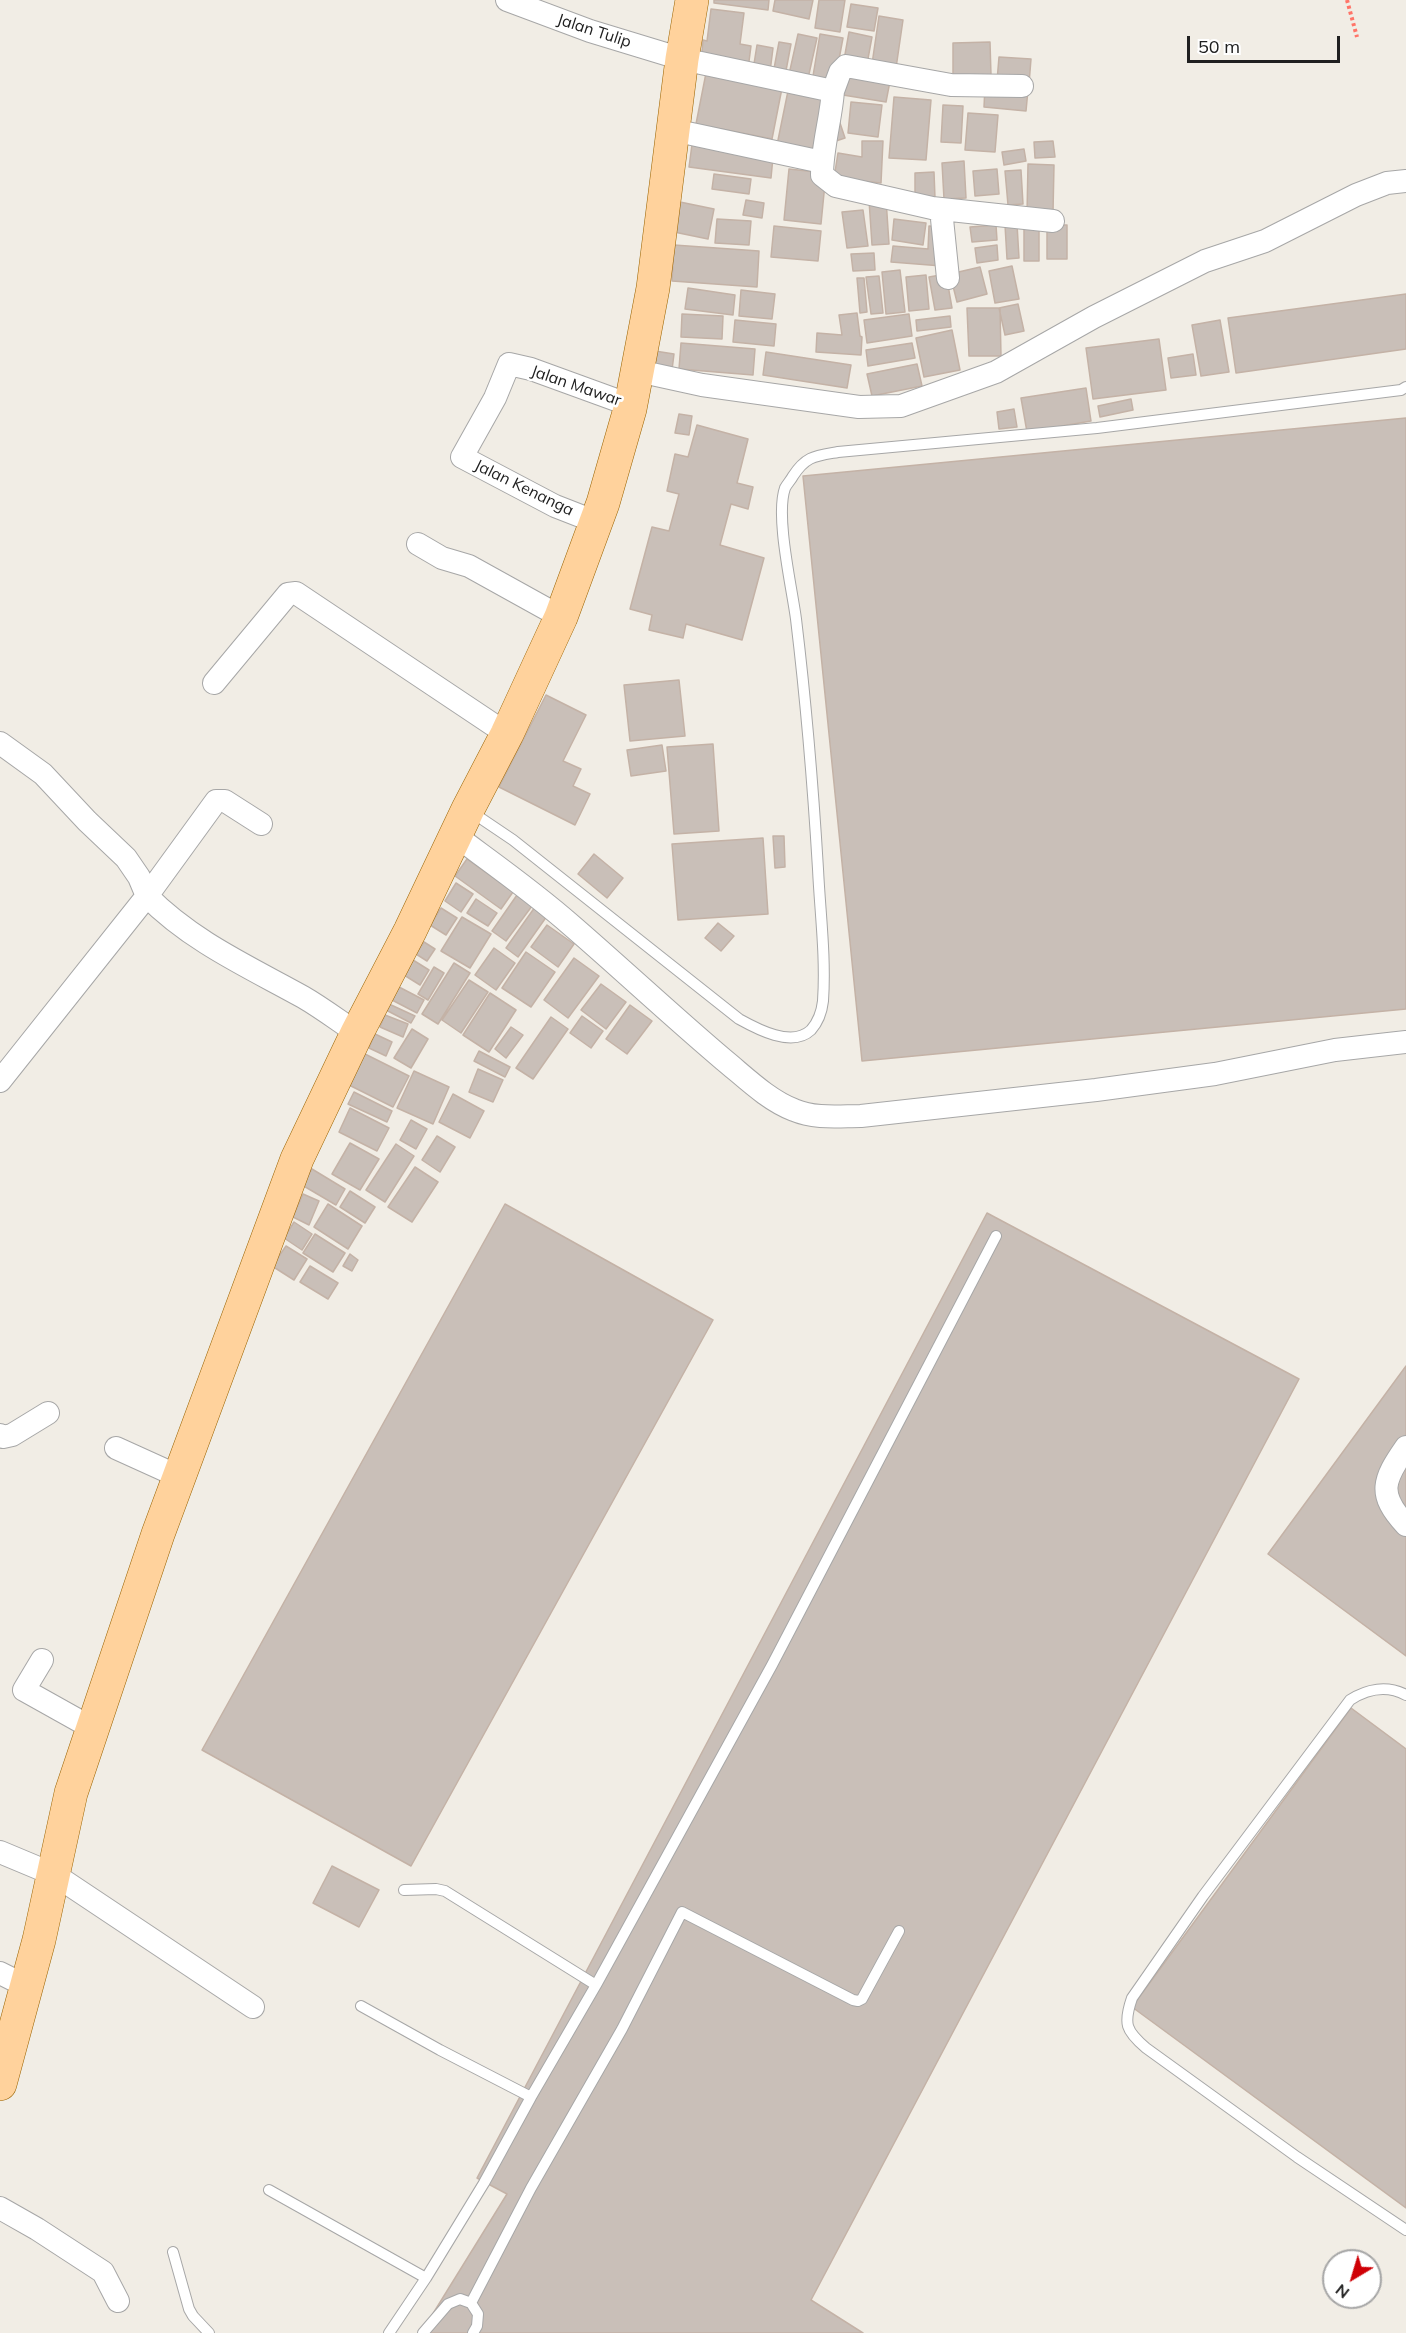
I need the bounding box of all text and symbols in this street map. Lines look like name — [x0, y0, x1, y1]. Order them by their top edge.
street label: Jalan Tulip — [555, 10, 633, 52]
scale bar — [1190, 24, 1343, 62]
text: 50 m — [1198, 35, 1240, 58]
street label: Jalan Mawar — [528, 362, 624, 410]
street label: Jalan Kenanga — [471, 456, 577, 520]
north arrow — [1322, 2249, 1382, 2309]
text: N — [1331, 2280, 1353, 2303]

